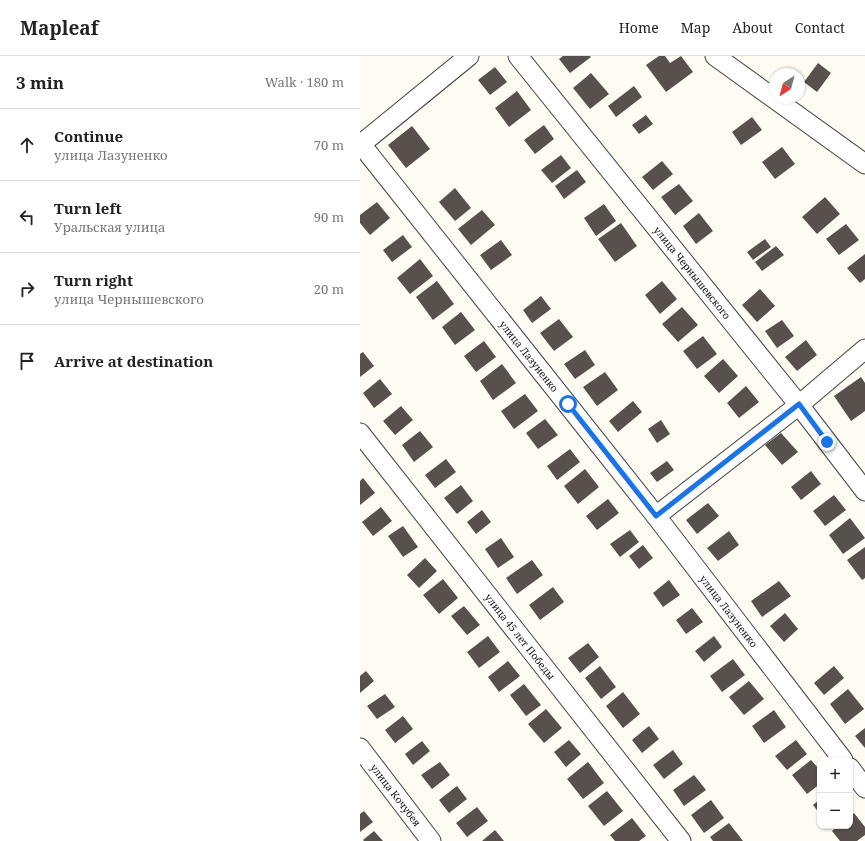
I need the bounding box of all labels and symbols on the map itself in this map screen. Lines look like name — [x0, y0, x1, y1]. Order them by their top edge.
north arrow — [769, 68, 805, 104]
street label: улица Чернышевского — [651, 223, 734, 322]
street label: улица Лазуненко — [496, 317, 562, 395]
route start — [559, 395, 577, 413]
route end — [818, 433, 836, 451]
street label: улица Лазуненко — [697, 572, 761, 650]
street label: улица 45 лет Победы — [482, 591, 558, 683]
street label: улица Кочубея — [367, 761, 424, 829]

